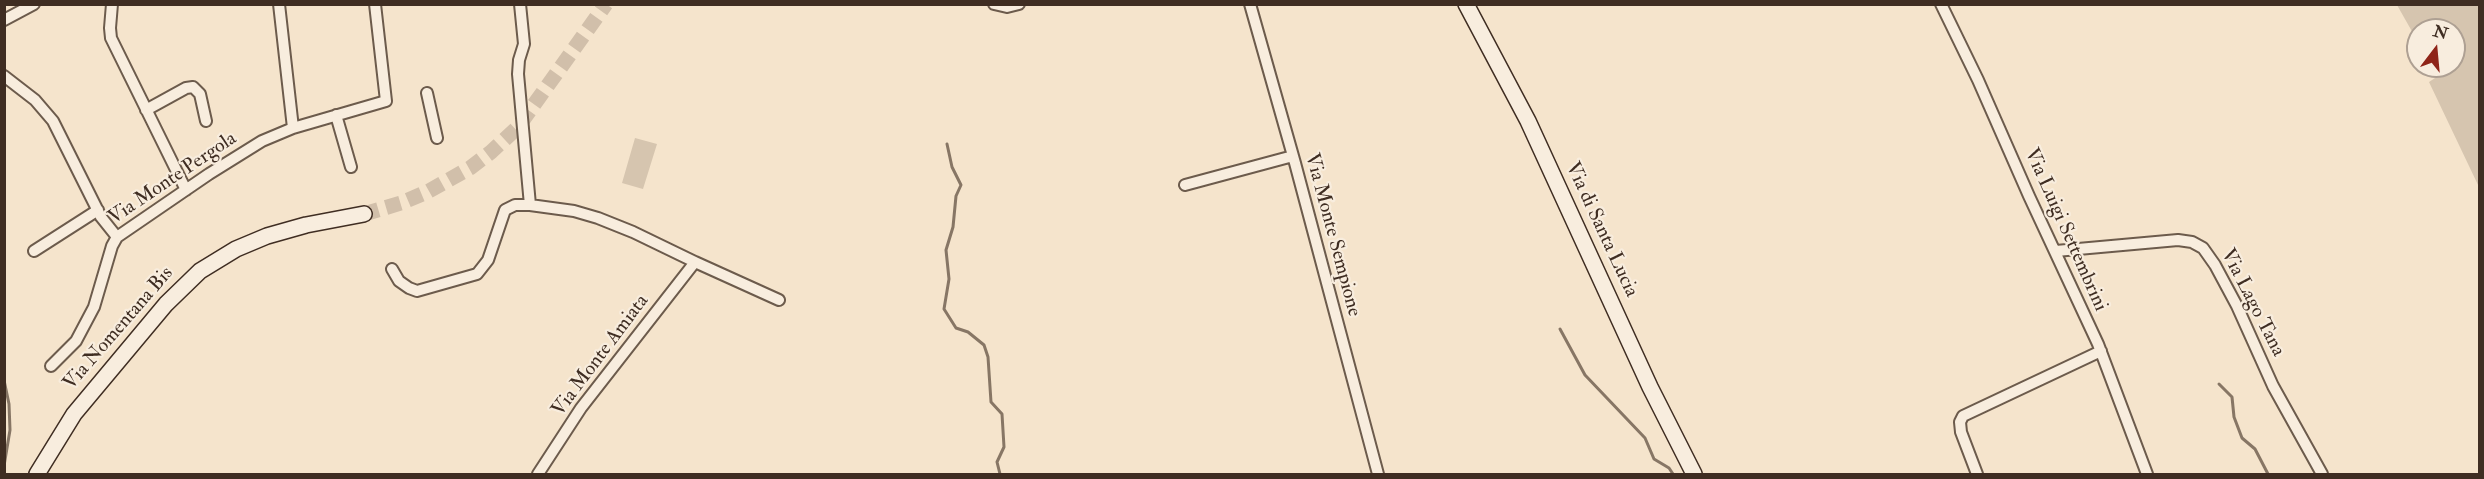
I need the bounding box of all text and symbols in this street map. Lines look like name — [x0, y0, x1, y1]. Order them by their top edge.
north arrow — [2406, 18, 2466, 78]
text: N — [2431, 21, 2450, 44]
street label: Via Monte Pergola — [104, 127, 242, 231]
street label: Via Luigi Settembrini — [2018, 145, 2112, 315]
street label: Via Monte Sempione — [1299, 151, 1365, 319]
street label: Via di Santa Lucia — [1559, 159, 1643, 301]
street label: Via Lago Tana — [2215, 245, 2289, 361]
street label: Via Nomentana Bis — [59, 262, 179, 396]
street label: Via Monte Amiata — [547, 290, 655, 422]

